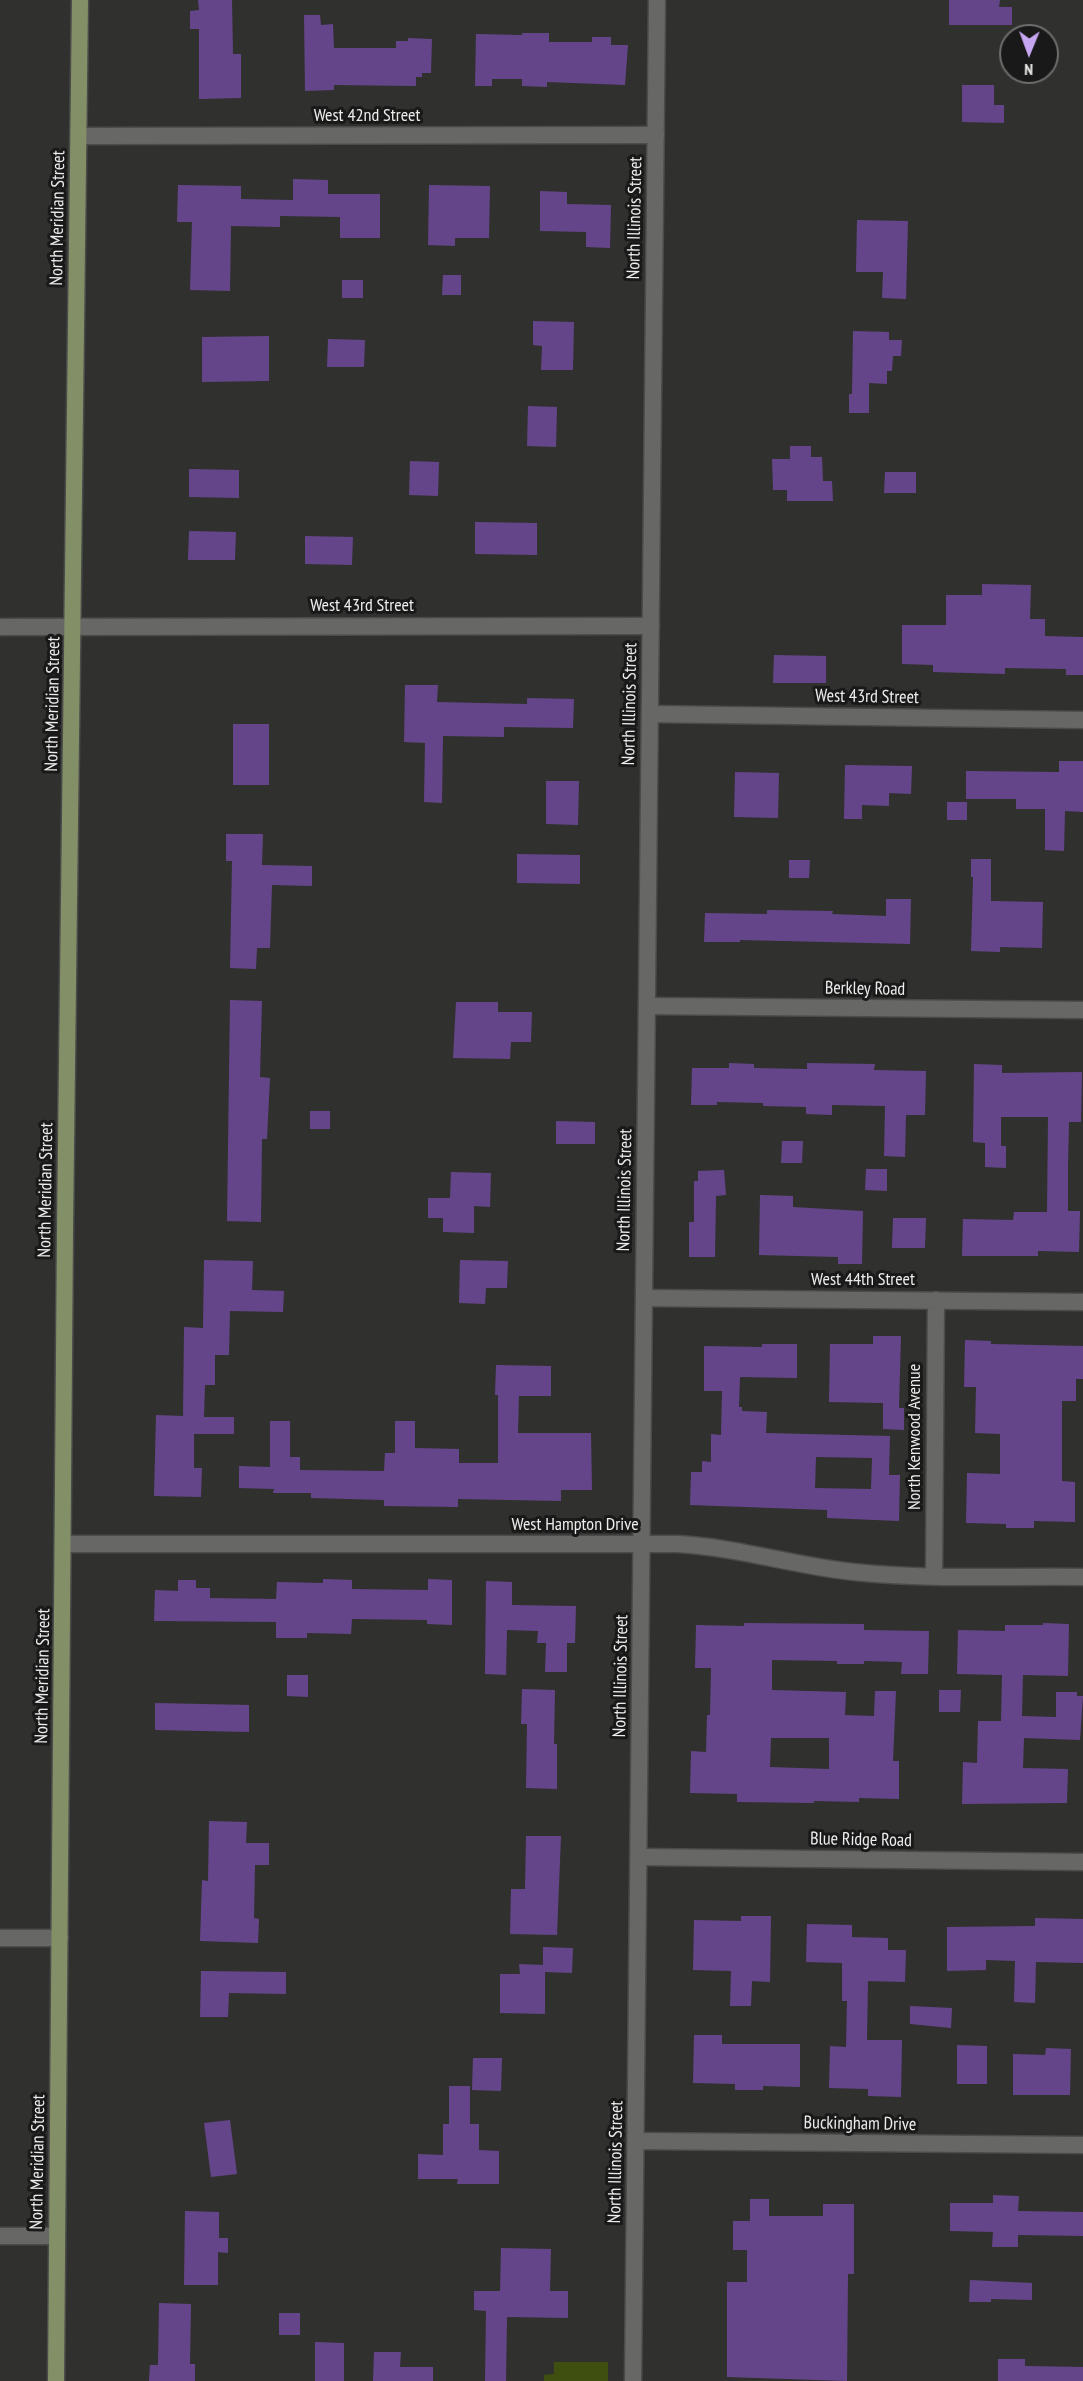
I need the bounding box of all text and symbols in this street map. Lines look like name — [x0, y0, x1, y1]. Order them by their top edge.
north arrow — [999, 24, 1059, 84]
text: N — [1024, 60, 1033, 80]
street label: West 42nd Street — [314, 105, 420, 127]
street label: North Meridian Street — [46, 150, 70, 286]
street label: North Illinois Street — [623, 156, 647, 280]
street label: West 43rd Street — [310, 595, 414, 617]
street label: North Meridian Street — [41, 636, 65, 772]
street label: North Illinois Street — [618, 642, 642, 766]
street label: West 43rd Street — [815, 685, 919, 709]
street label: Berkley Road — [825, 977, 905, 1001]
street label: North Meridian Street — [34, 1122, 58, 1258]
street label: North Illinois Street — [613, 1128, 637, 1252]
street label: West 44th Street — [811, 1269, 915, 1291]
street label: North Kenwood Avenue — [904, 1364, 926, 1510]
street label: West Hampton Drive — [511, 1514, 639, 1536]
street label: North Meridian Street — [31, 1608, 55, 1744]
street label: North Illinois Street — [609, 1614, 633, 1738]
street label: Blue Ridge Road — [810, 1828, 912, 1852]
street label: North Meridian Street — [26, 2094, 50, 2230]
street label: North Illinois Street — [604, 2100, 628, 2224]
street label: Buckingham Drive — [804, 2112, 916, 2136]

